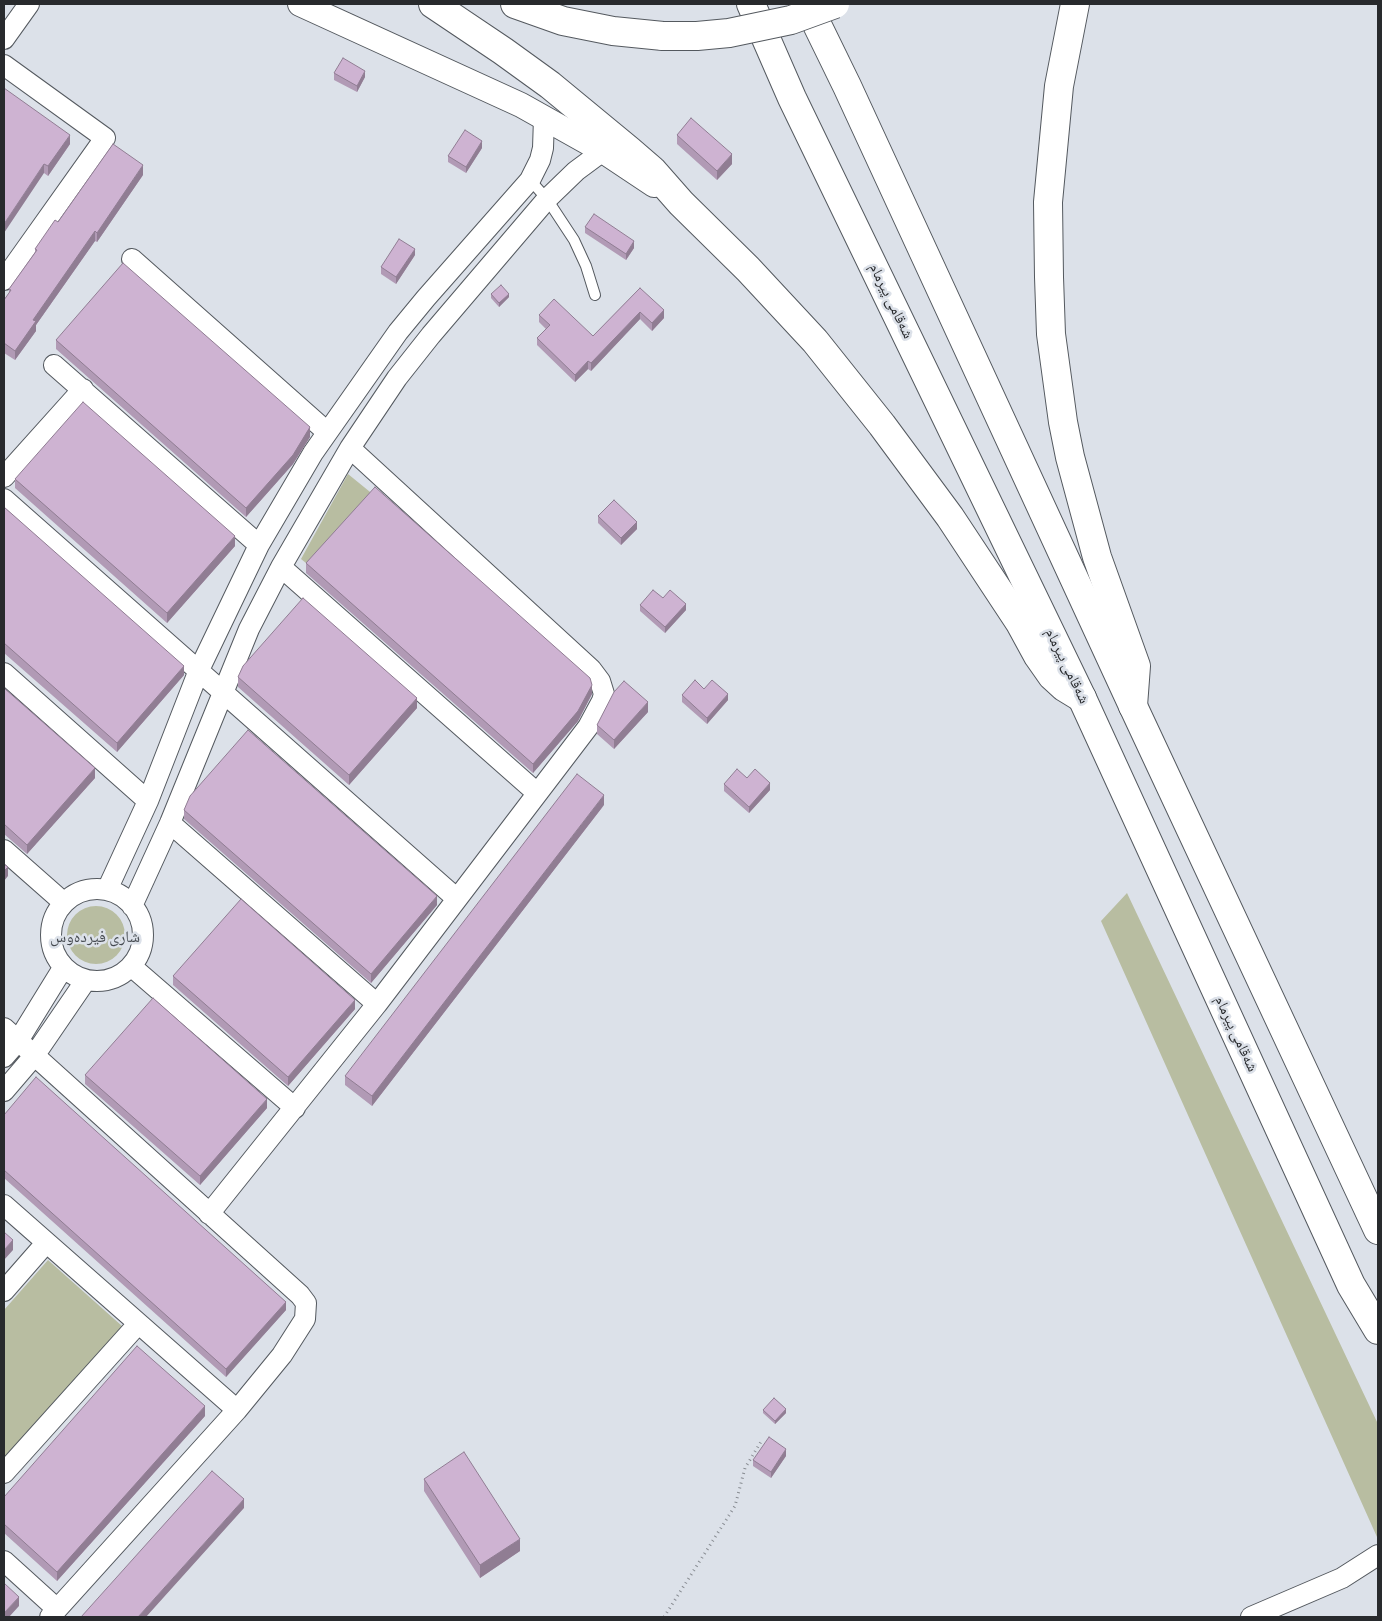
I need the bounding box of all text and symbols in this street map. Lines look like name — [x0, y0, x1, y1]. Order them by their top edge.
street label: شەقامی پیرمام — [865, 260, 917, 342]
street label: شەقامی پیرمام — [1041, 625, 1093, 707]
district label: شاری فیردەوس — [50, 927, 140, 947]
street label: شەقامی پیرمام — [1211, 993, 1261, 1075]

